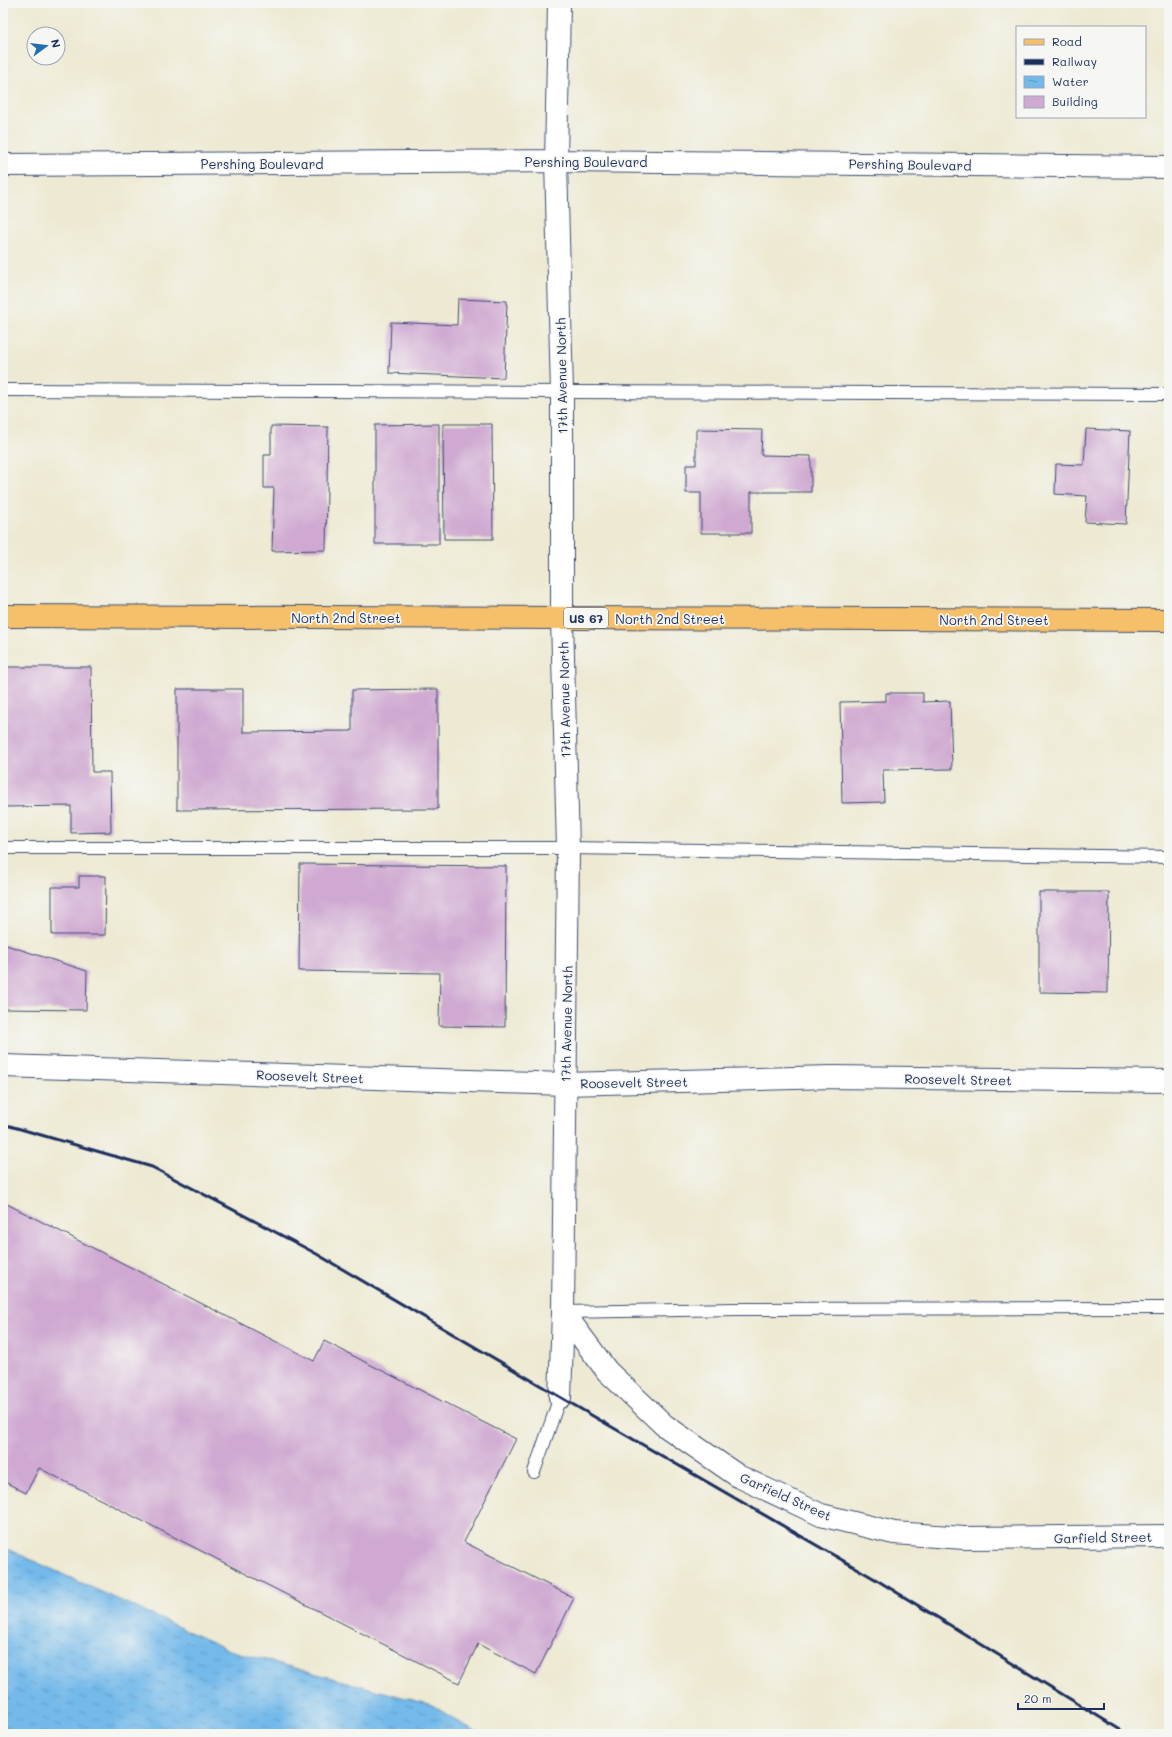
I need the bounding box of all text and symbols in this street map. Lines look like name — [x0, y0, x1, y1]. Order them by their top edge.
north arrow — [26, 26, 66, 66]
legend — [1016, 26, 1146, 118]
text: Road — [1052, 33, 1082, 49]
text: N — [48, 37, 64, 49]
text: Railway — [1052, 53, 1097, 69]
text: Water — [1052, 73, 1089, 89]
text: Building — [1052, 93, 1098, 109]
street label: Pershing Boulevard — [525, 153, 648, 170]
street label: Pershing Boulevard — [848, 154, 972, 174]
street label: Pershing Boulevard — [201, 155, 324, 172]
street label: 17th Avenue North — [551, 318, 571, 434]
road number: US 67 — [564, 608, 608, 628]
street label: North 2nd Street — [291, 609, 401, 626]
street label: North 2nd Street — [615, 610, 725, 627]
street label: North 2nd Street — [939, 611, 1049, 628]
street label: 17th Avenue North — [554, 642, 574, 758]
street label: 17th Avenue North — [556, 966, 576, 1082]
street label: Roosevelt Street — [256, 1066, 364, 1086]
street label: Roosevelt Street — [904, 1070, 1012, 1088]
street label: Roosevelt Street — [580, 1073, 688, 1091]
street label: Garfield Street — [738, 1468, 835, 1524]
street label: Garfield Street — [1054, 1528, 1153, 1546]
scale bar — [1018, 1685, 1104, 1711]
text: 20 m — [1024, 1690, 1052, 1706]

